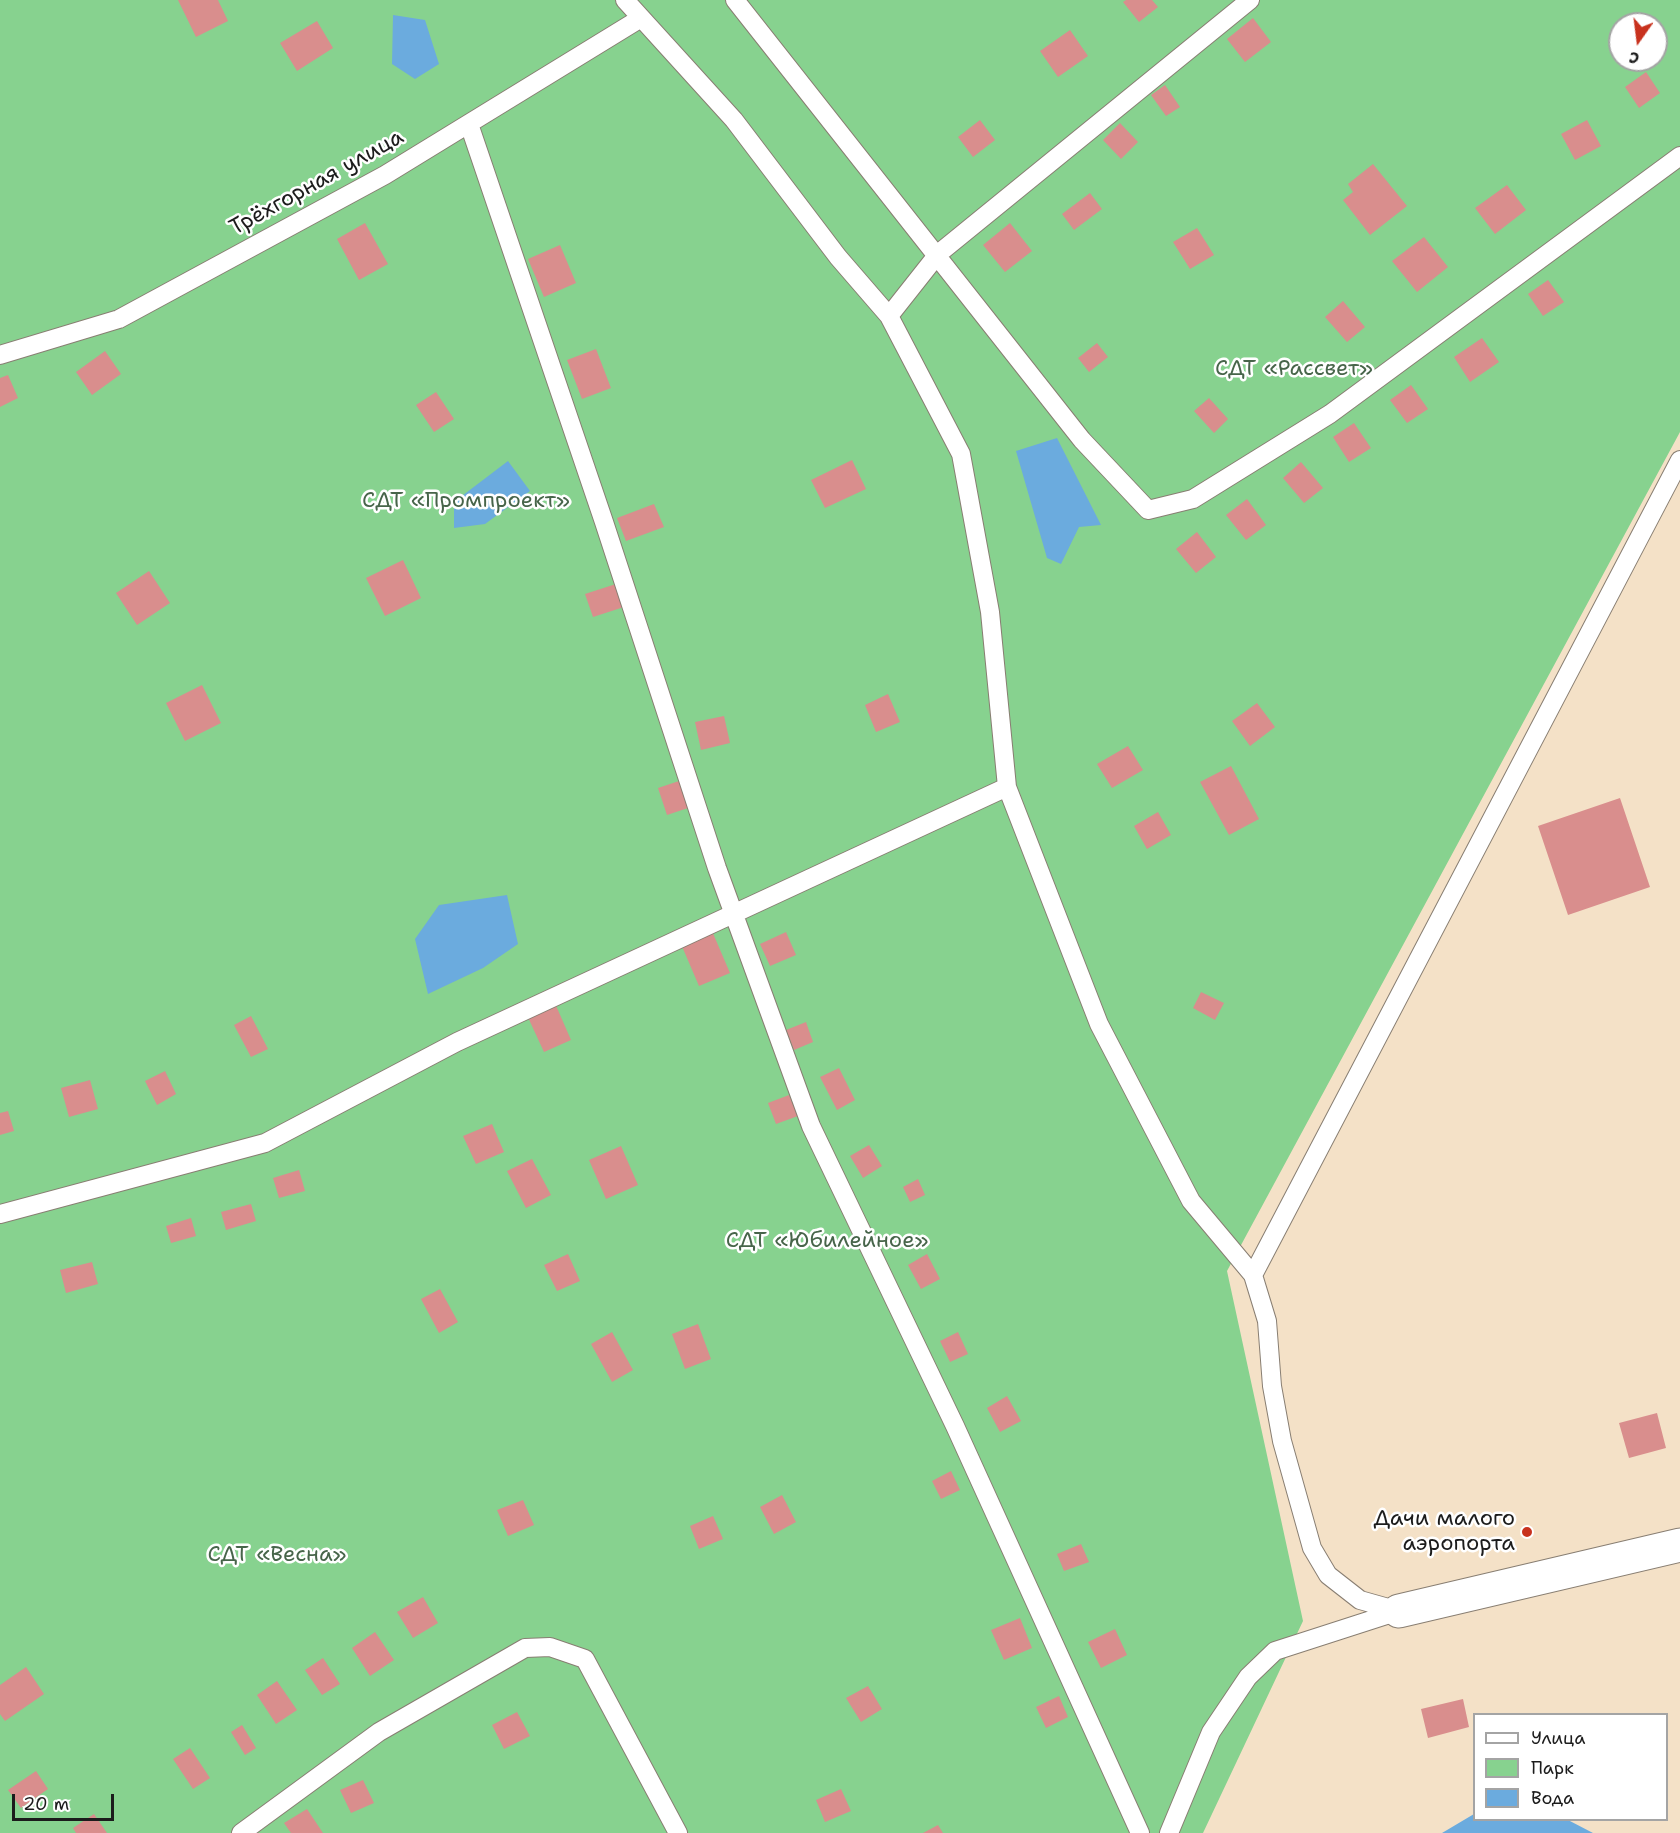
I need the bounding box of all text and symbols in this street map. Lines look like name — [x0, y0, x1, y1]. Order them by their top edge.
north arrow — [1608, 12, 1668, 72]
text: С — [1627, 47, 1641, 69]
street label: Трёхгорная улица — [225, 124, 409, 242]
park label: СДТ «Рассвет» — [1215, 356, 1373, 382]
park label: СДТ «Промпроект» — [362, 488, 570, 514]
park label: СДТ «Юбилейное» — [726, 1228, 928, 1254]
place label: Дачи малого аэропорта — [1373, 1506, 1515, 1558]
marker: Дачи малого аэропорта — [1520, 1525, 1534, 1539]
park label: СДТ «Весна» — [207, 1542, 347, 1568]
legend — [1473, 1713, 1668, 1821]
text: Улица — [1531, 1726, 1585, 1750]
text: Парк — [1531, 1756, 1574, 1780]
scale bar — [15, 1782, 117, 1820]
text: Вода — [1531, 1786, 1574, 1810]
text: 20 m — [23, 1792, 69, 1816]

